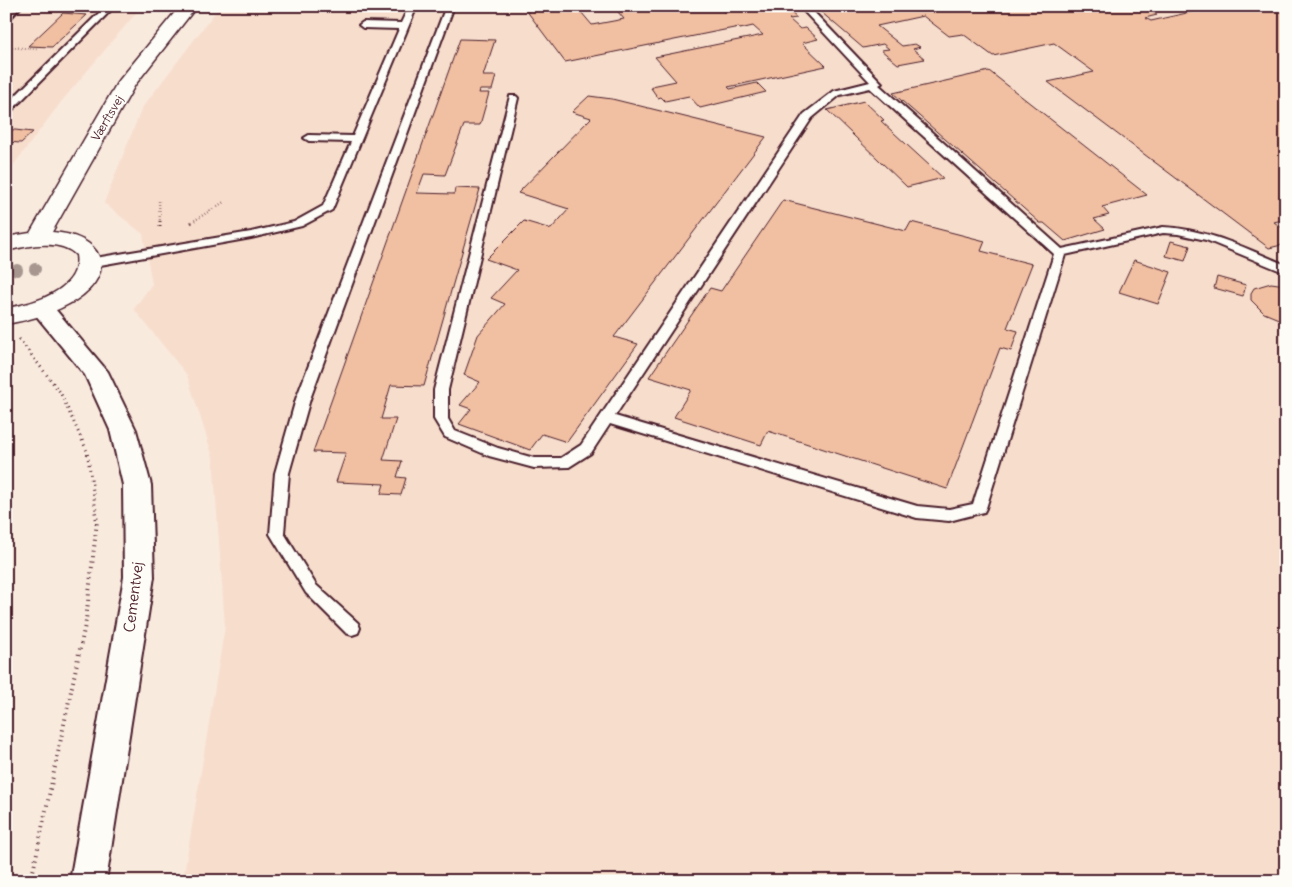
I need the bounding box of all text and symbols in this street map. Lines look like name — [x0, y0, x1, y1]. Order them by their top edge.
street label: Værftsvej — [88, 93, 126, 143]
street label: Cementvej — [119, 561, 147, 633]

